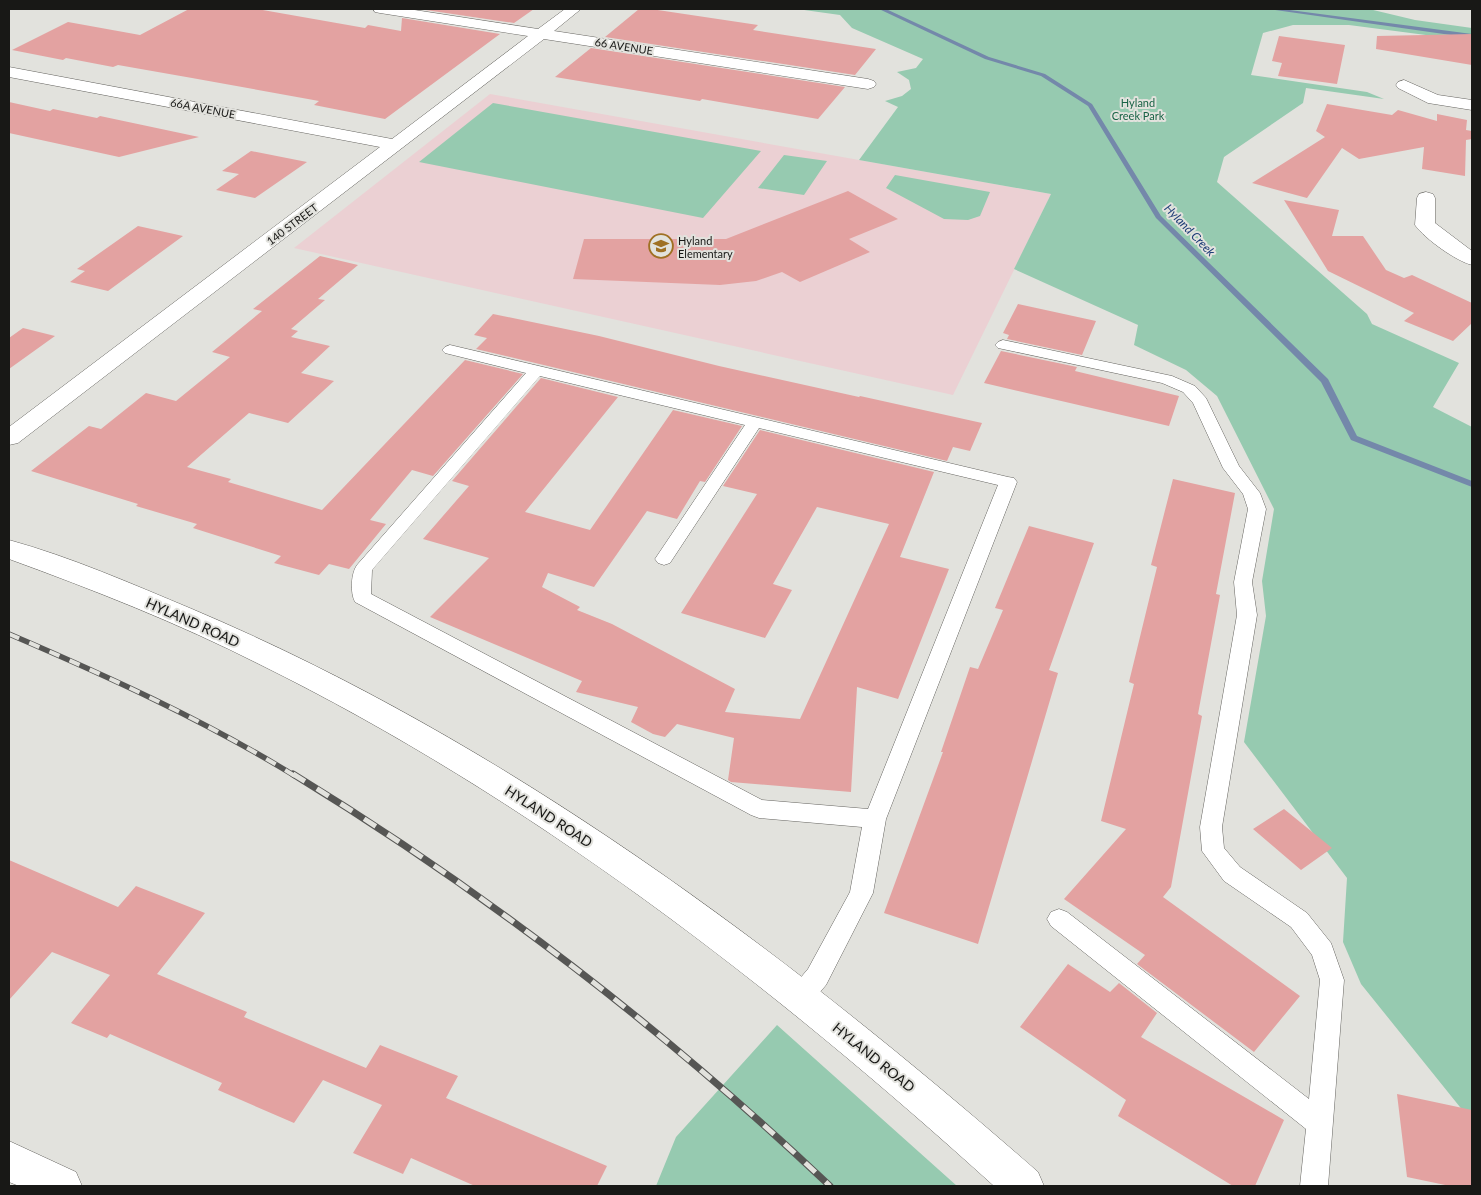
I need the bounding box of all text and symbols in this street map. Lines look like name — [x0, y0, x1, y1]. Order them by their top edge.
street label: 66 AVENUE — [594, 35, 654, 57]
street label: 66A AVENUE — [169, 95, 237, 121]
park label: Hyland Creek Park — [1112, 96, 1165, 122]
street label: 140 STREET — [264, 200, 320, 247]
water label: Hyland Creek — [1161, 201, 1219, 260]
school or university icon: Hyland Elementary — [648, 233, 674, 259]
place label: Hyland Elementary — [678, 234, 733, 260]
street label: HYLAND ROAD — [144, 594, 242, 650]
street label: HYLAND ROAD — [502, 781, 596, 851]
street label: HYLAND ROAD — [829, 1019, 919, 1095]

